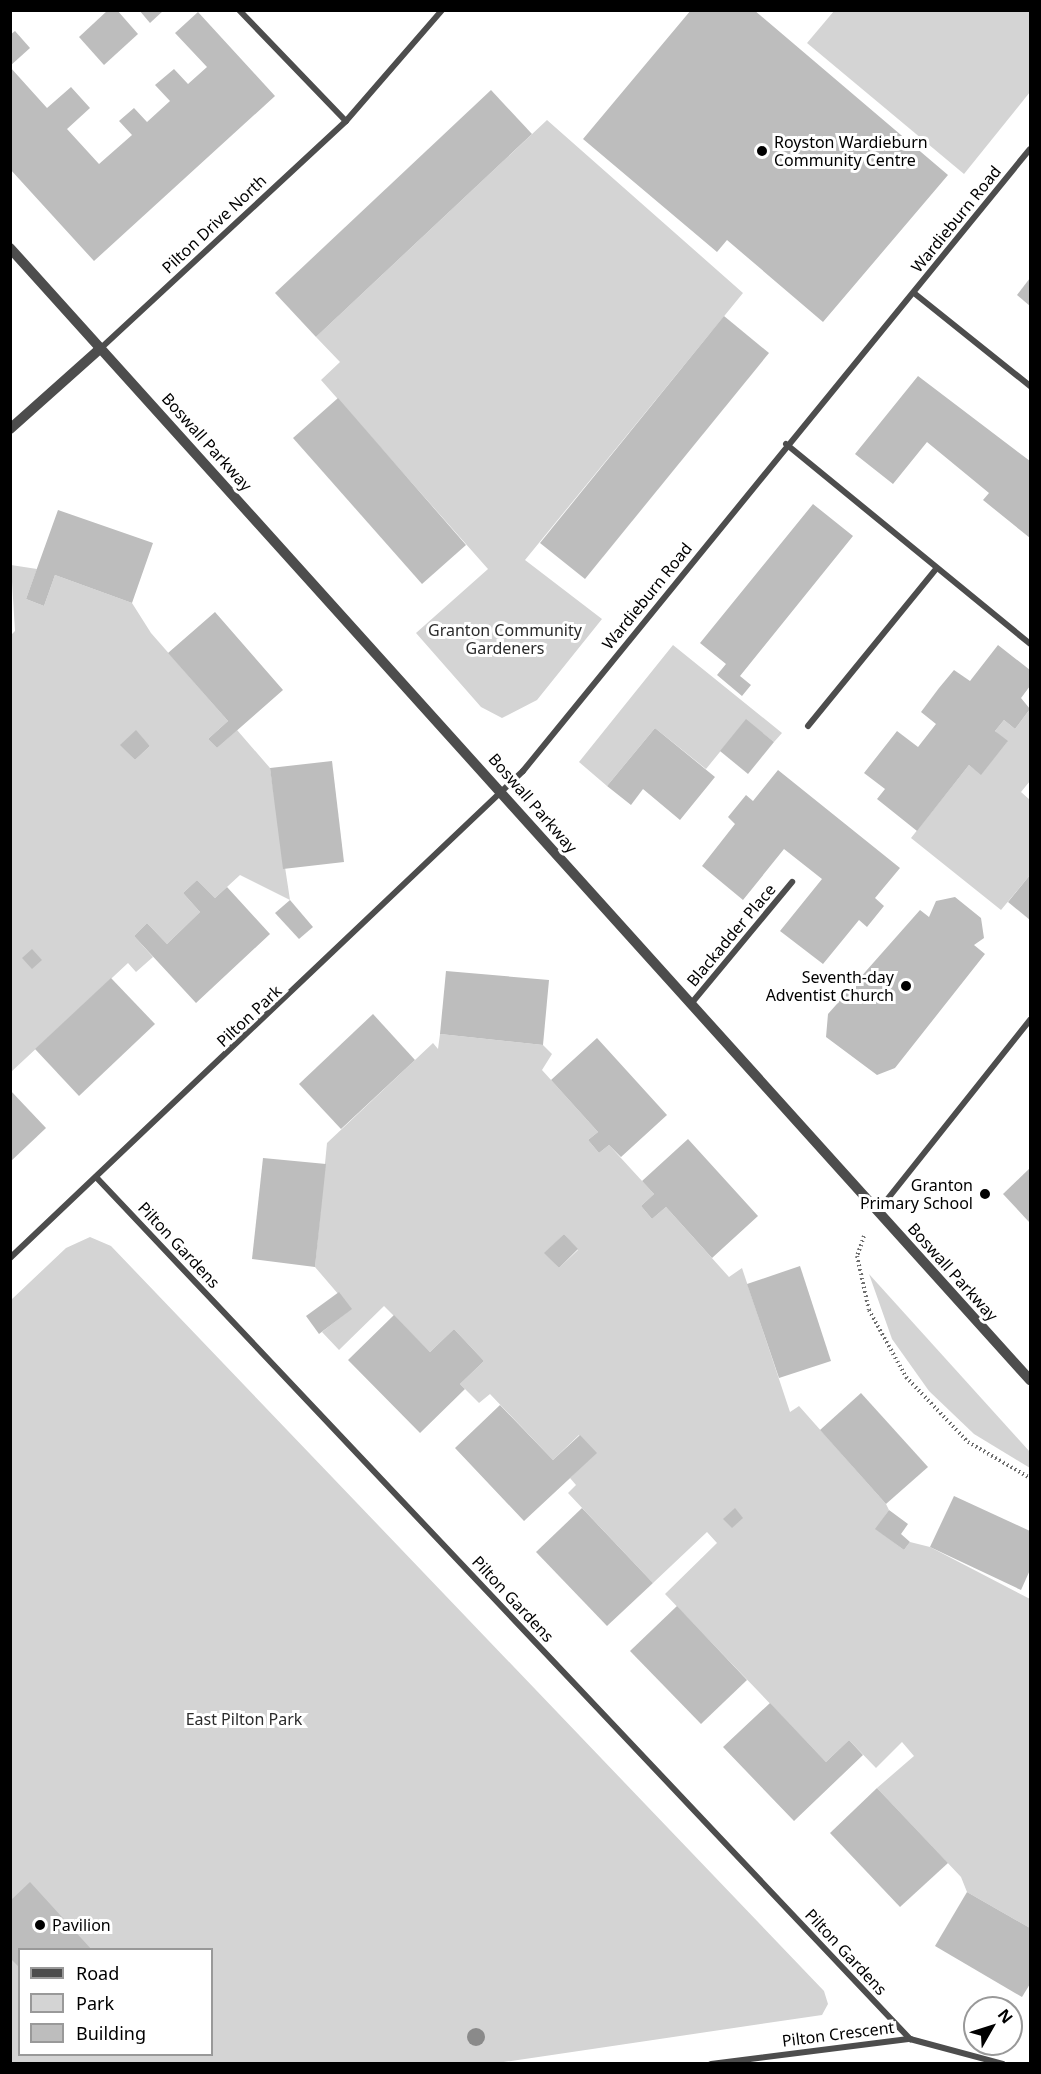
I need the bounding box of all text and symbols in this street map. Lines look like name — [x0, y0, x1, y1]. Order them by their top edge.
place label: Royston Wardieburn Community Centre — [774, 132, 928, 170]
marker: Royston Wardieburn Community Centre — [755, 144, 769, 158]
street label: Wardieburn Road — [907, 162, 1005, 276]
street label: Pilton Drive North — [158, 171, 270, 277]
street label: Boswall Parkway — [158, 389, 256, 495]
street label: Wardieburn Road — [598, 539, 696, 653]
park label: Granton Community Gardeners — [428, 620, 582, 658]
street label: Boswall Parkway — [485, 749, 581, 857]
street label: Blackadder Place — [683, 880, 779, 990]
place label: Seventh-day Adventist Church — [766, 967, 894, 1005]
marker: Seventh-day Adventist Church — [899, 979, 913, 993]
street label: Pilton Park — [213, 981, 285, 1051]
place label: Granton Primary School — [860, 1175, 973, 1213]
marker: Granton Primary School — [978, 1187, 992, 1201]
street label: Pilton Gardens — [134, 1198, 224, 1292]
street label: Boswall Parkway — [904, 1219, 1002, 1325]
street label: Pilton Gardens — [468, 1552, 558, 1646]
park label: East Pilton Park — [186, 1709, 302, 1729]
street label: Pilton Gardens — [801, 1905, 891, 1999]
place label: Pavilion — [52, 1915, 111, 1935]
marker: Pavilion — [33, 1918, 47, 1932]
legend — [18, 1948, 213, 2056]
text: Road — [76, 1961, 119, 1985]
text: Park — [76, 1991, 114, 2015]
north arrow — [963, 1996, 1023, 2056]
text: N — [993, 2004, 1018, 2028]
street label: Pilton Crescent — [781, 2018, 895, 2050]
text: Building — [76, 2021, 146, 2045]

